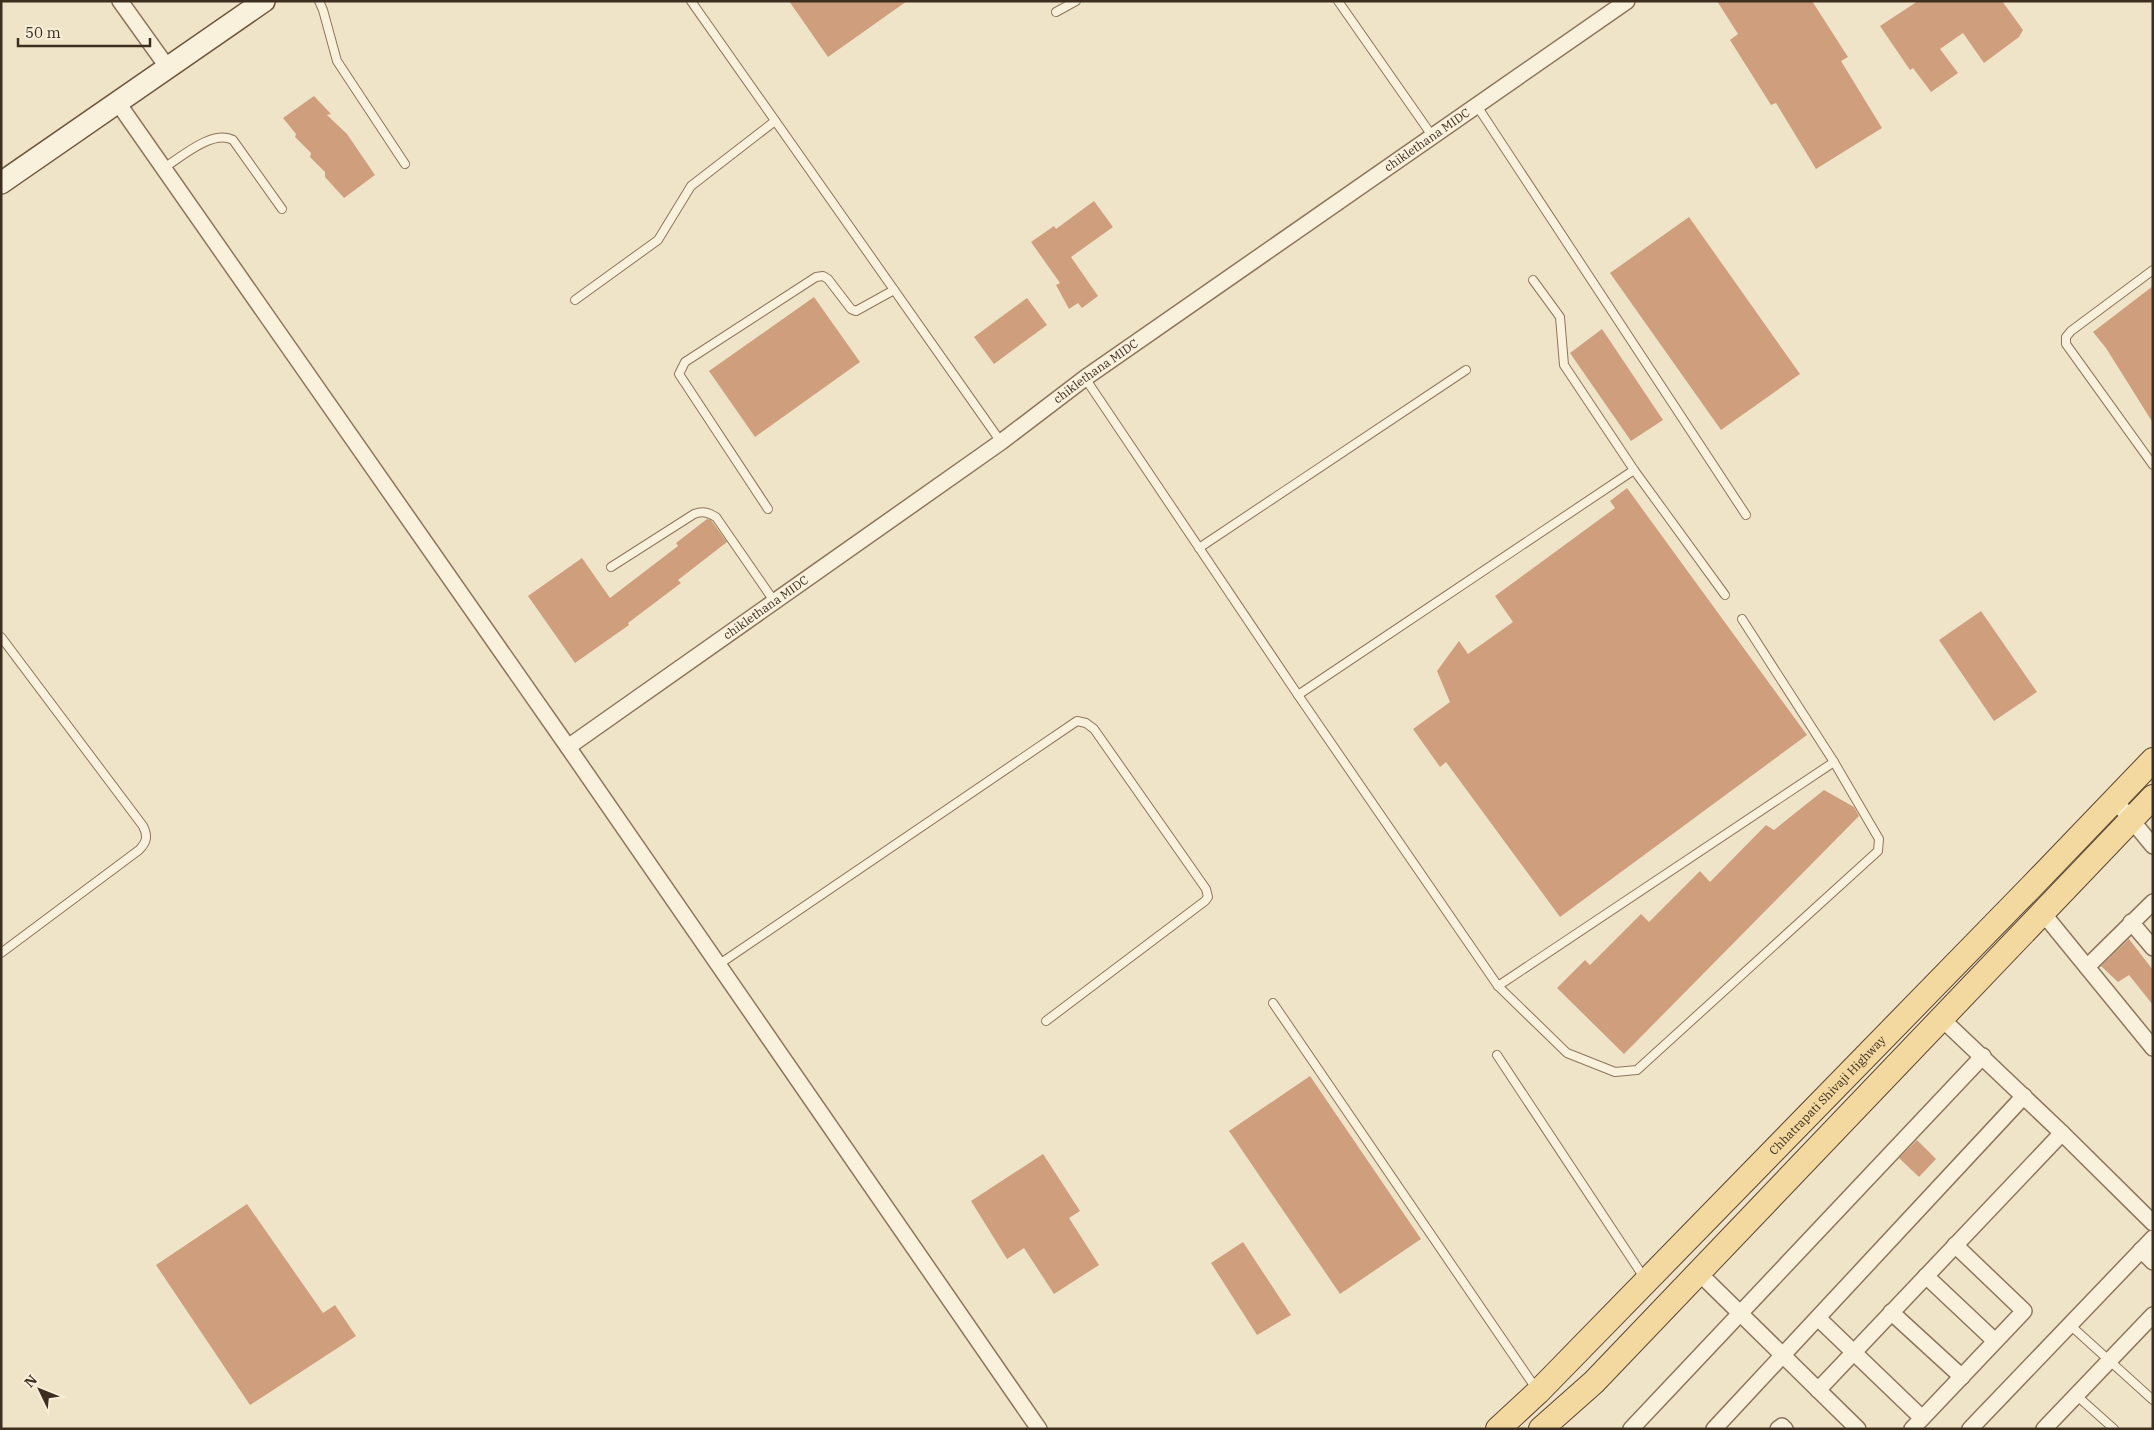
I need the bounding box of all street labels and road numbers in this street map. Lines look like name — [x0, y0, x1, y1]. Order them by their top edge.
street label: chiklethana MIDC — [1381, 105, 1473, 175]
street label: chiklethana MIDC — [1050, 335, 1141, 406]
street label: chiklethana MIDC — [720, 572, 811, 642]
street label: Chhatrapati Shivaji Highway — [1766, 1032, 1889, 1158]

